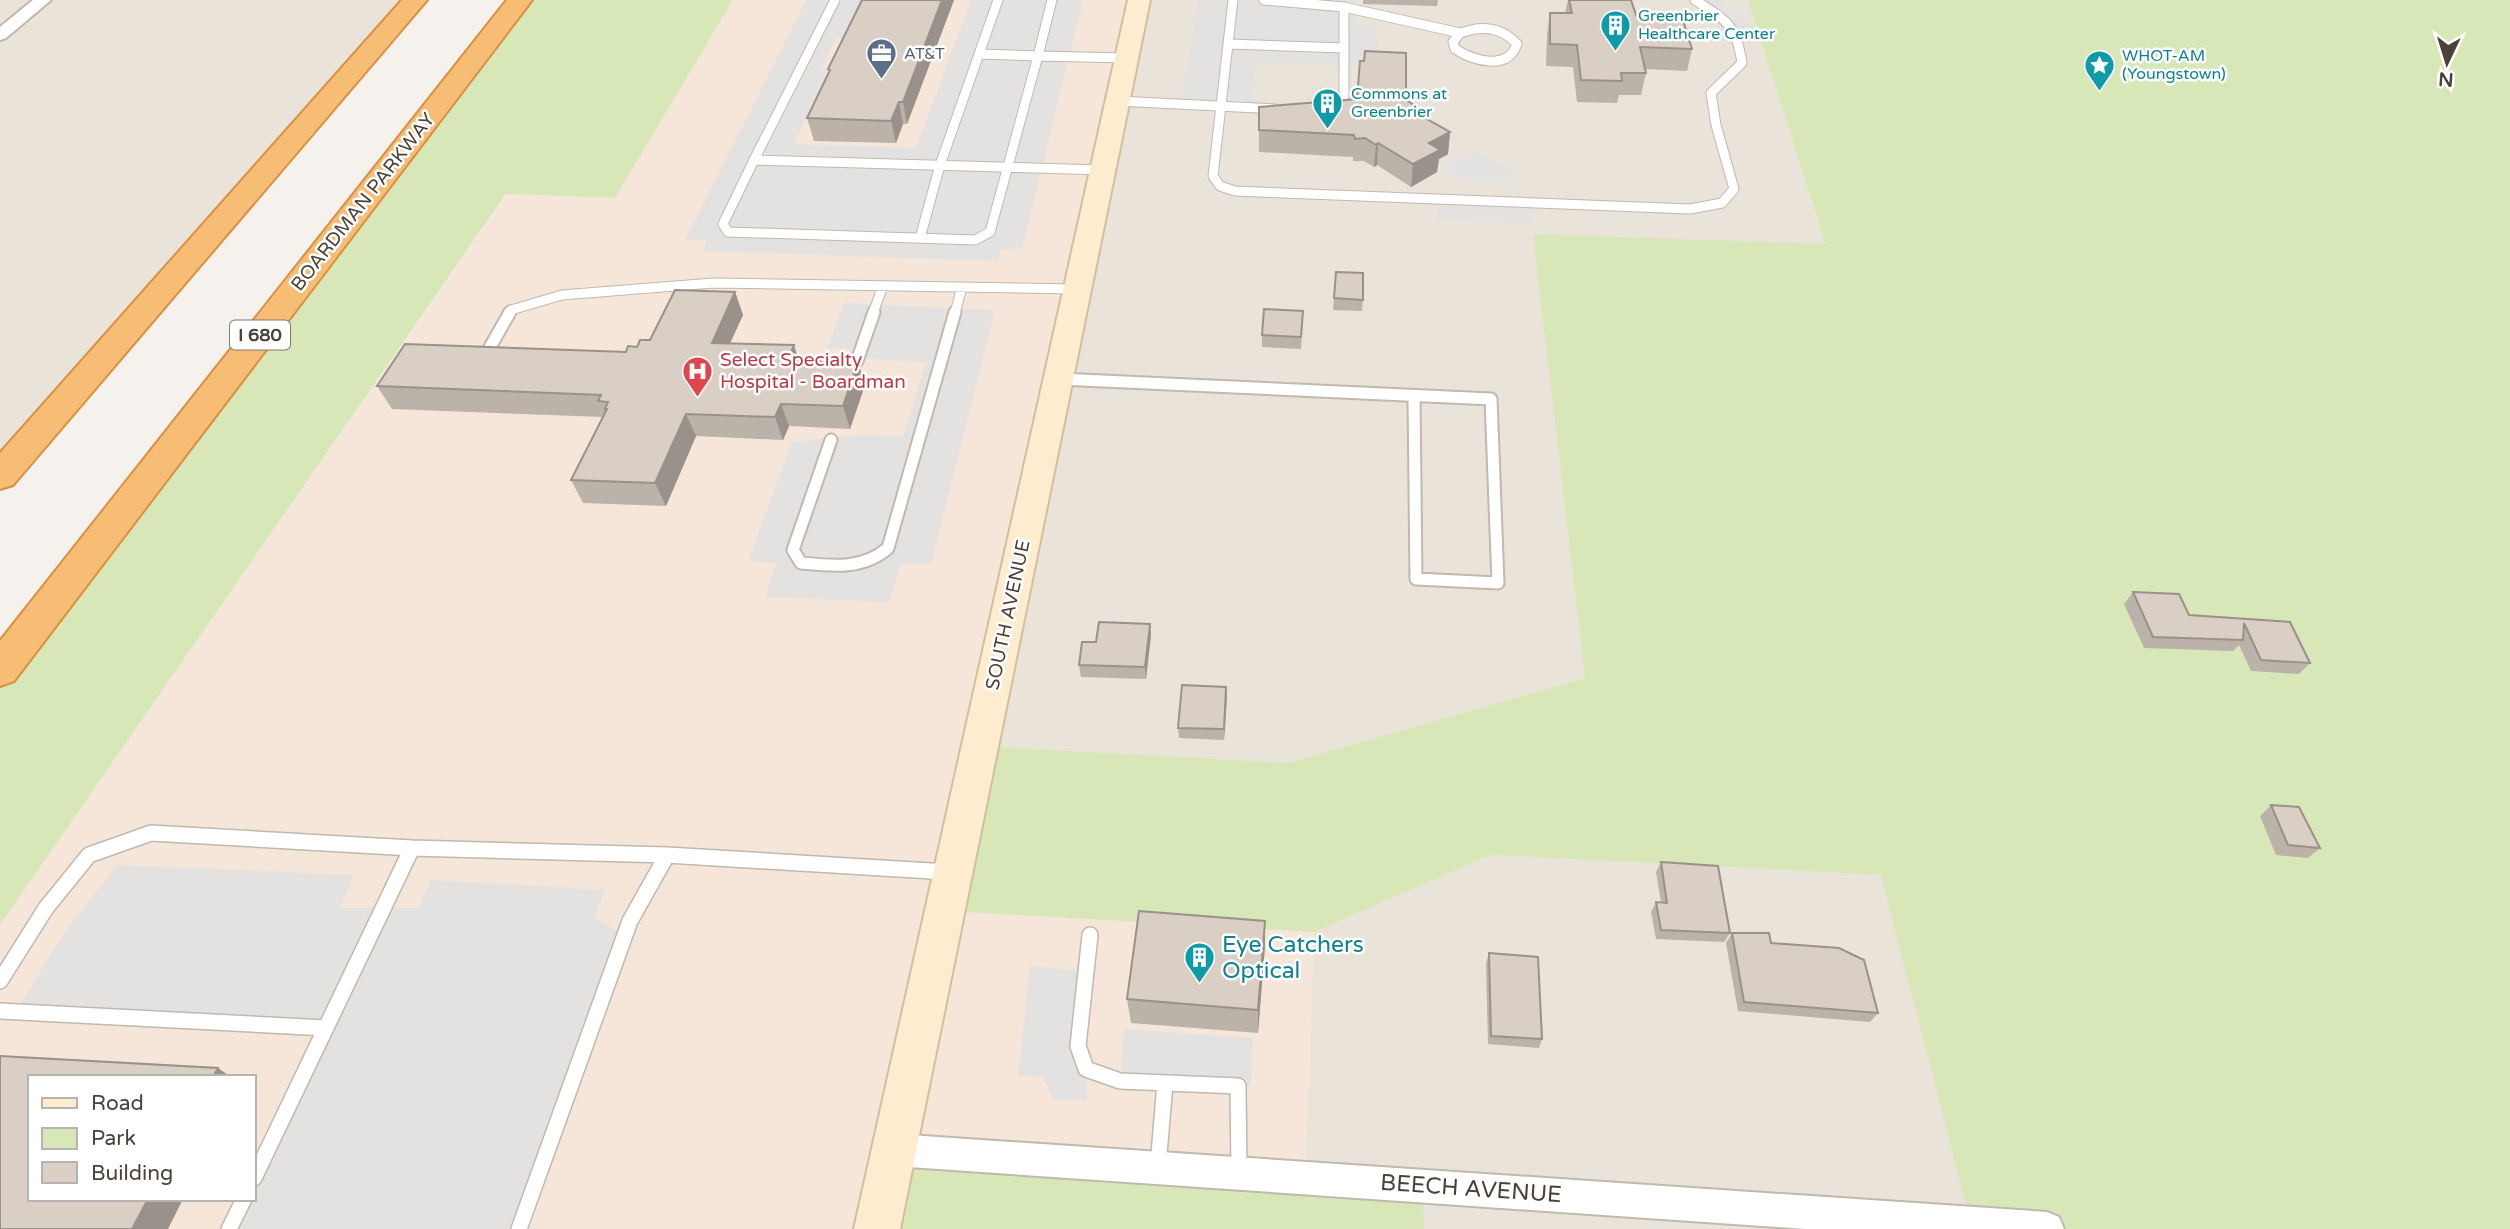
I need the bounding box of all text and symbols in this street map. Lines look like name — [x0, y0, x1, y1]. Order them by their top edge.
place label: Greenbrier Healthcare Center — [1638, 6, 1776, 44]
building icon: Greenbrier Healthcare Center — [1598, 8, 1632, 52]
north arrow — [2412, 28, 2482, 98]
office icon: AT&T — [864, 37, 898, 81]
place label: AT&T — [904, 44, 945, 64]
place label: WHOT-AM (Youngstown) — [2122, 46, 2226, 84]
place icon: WHOT-AM (Youngstown) — [2082, 48, 2116, 92]
text: N — [2438, 67, 2454, 90]
place label: Commons at Greenbrier — [1351, 84, 1447, 122]
building icon: Commons at Greenbrier — [1311, 86, 1345, 130]
street label: BOARDMAN PARKWAY — [287, 109, 439, 295]
road number: I 680 — [230, 320, 290, 349]
place label: Select Specialty Hospital - Boardman — [720, 349, 906, 393]
hospital icon: Select Specialty Hospital - Boardman — [680, 354, 714, 398]
street label: SOUTH AVENUE — [981, 538, 1035, 692]
place label: Eye Catchers Optical — [1222, 931, 1364, 985]
building icon: Eye Catchers Optical — [1182, 941, 1216, 985]
legend — [28, 1075, 256, 1201]
text: Road — [91, 1091, 144, 1116]
text: Park — [91, 1126, 136, 1151]
text: Building — [91, 1161, 173, 1186]
street label: BEECH AVENUE — [1379, 1169, 1563, 1209]

